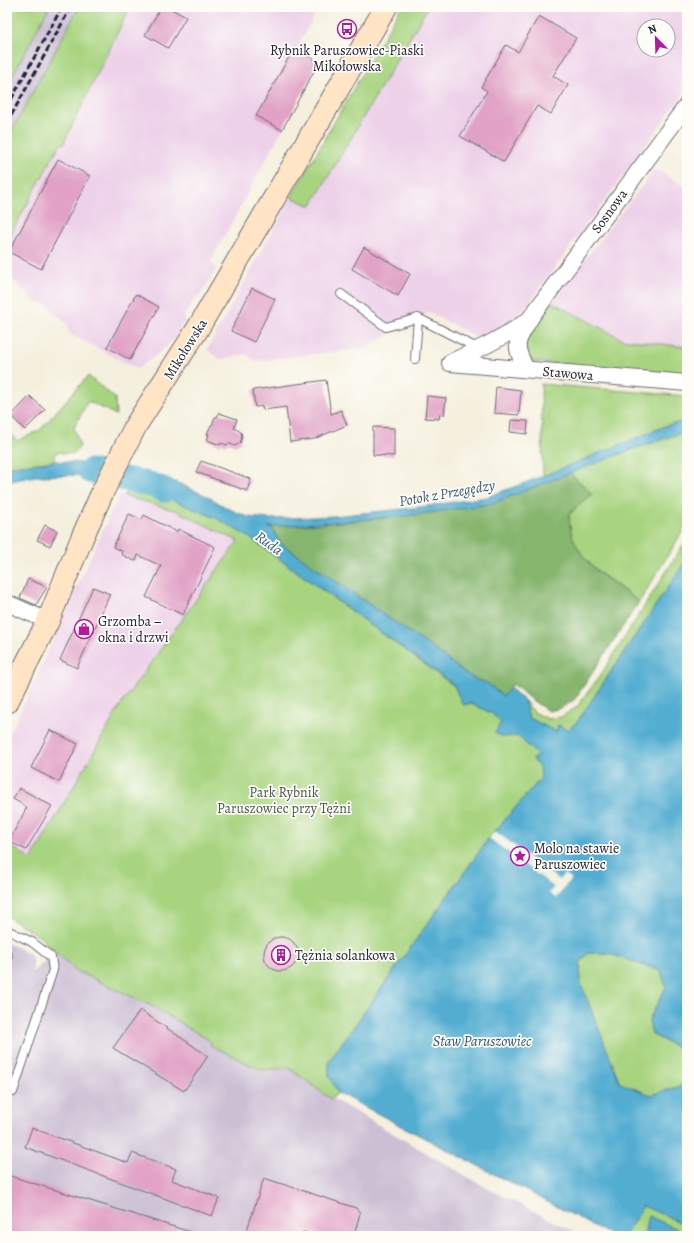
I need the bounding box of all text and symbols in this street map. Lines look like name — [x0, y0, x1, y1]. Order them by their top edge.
bus stop icon: Rybnik Paruszowiec-Piaski Mikołowska — [336, 18, 358, 40]
north arrow — [636, 18, 676, 58]
text: N — [646, 21, 659, 38]
place label: Rybnik Paruszowiec-Piaski Mikołowska — [270, 41, 424, 76]
street label: Sosnowa — [587, 185, 632, 237]
street label: Mikołowska — [159, 315, 212, 383]
street label: Stawowa — [542, 362, 595, 385]
water label: Potok z Przegędzy — [398, 475, 497, 511]
water label: Ruda — [251, 526, 287, 560]
place label: Grzomba – okna i drzwi — [98, 612, 169, 647]
shop icon: Grzomba – okna i drzwi — [73, 618, 95, 640]
park label: Park Rybnik Paruszowiec przy Tężni — [217, 783, 351, 818]
place label: Molo na stawie Paruszowiec — [534, 839, 619, 874]
place icon: Molo na stawie Paruszowiec — [509, 845, 531, 867]
building icon: Tężnia solankowa — [270, 944, 292, 966]
place label: Tężnia solankowa — [295, 946, 396, 965]
water label: Staw Paruszowiec — [433, 1031, 532, 1051]

